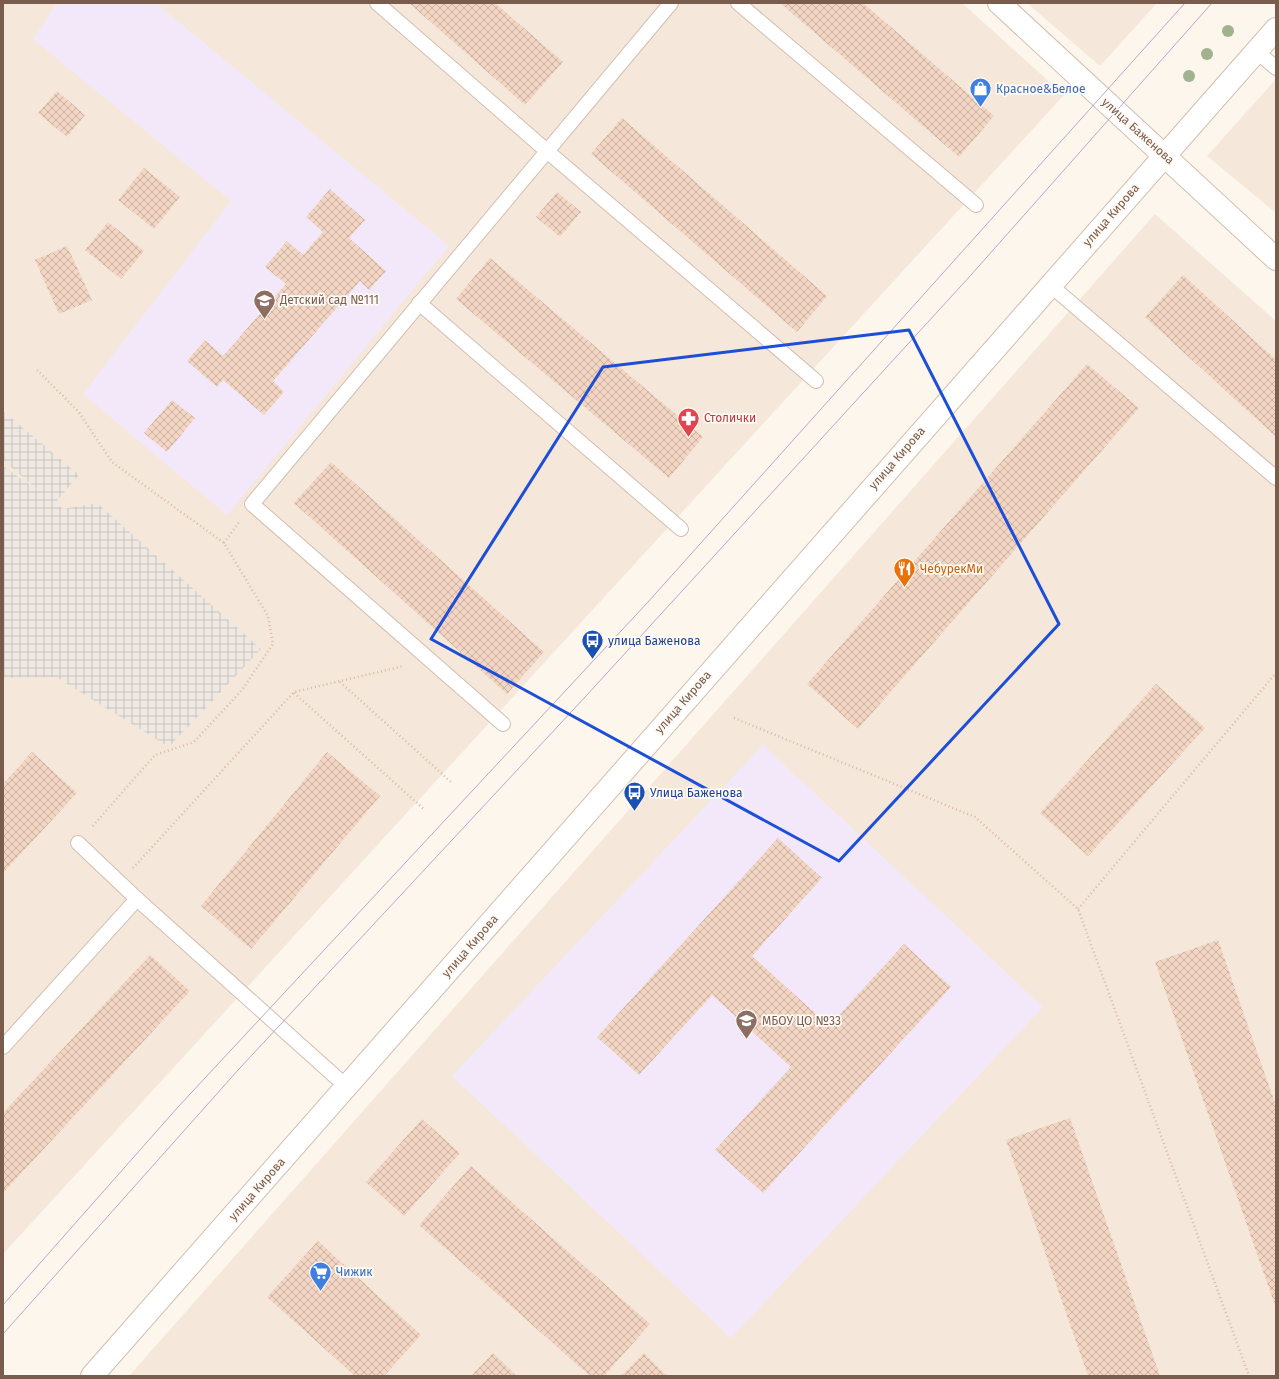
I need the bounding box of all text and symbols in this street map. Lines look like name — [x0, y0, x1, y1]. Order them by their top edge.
shop icon: Красное&Белое — [967, 76, 993, 109]
place label: Красное&Белое — [996, 82, 1086, 96]
street label: улица Баженова — [1099, 95, 1177, 167]
street label: улица Кирова — [1080, 181, 1142, 249]
school or university icon: Детский сад №111 — [251, 287, 277, 320]
place label: Детский сад №111 — [279, 293, 379, 307]
pharmacy icon: Столички — [675, 405, 701, 438]
place label: Столички — [704, 411, 756, 425]
street label: улица Кирова — [866, 424, 928, 492]
restaurant icon: ЧебурекМи — [892, 556, 918, 589]
place label: ЧебурекМи — [920, 562, 983, 576]
bus stop icon: улица Баженова — [580, 628, 606, 661]
place label: улица Баженова — [608, 634, 700, 648]
street label: улица Кирова — [652, 668, 714, 736]
bus stop icon: Улица Баженова — [622, 780, 648, 813]
place label: Улица Баженова — [650, 786, 743, 800]
street label: улица Кирова — [439, 912, 501, 980]
school or university icon: МБОУ ЦО №33 — [734, 1008, 760, 1041]
place label: МБОУ ЦО №33 — [762, 1014, 841, 1028]
street label: улица Кирова — [226, 1155, 288, 1223]
supermarket icon: Чижик — [308, 1259, 334, 1292]
place label: Чижик — [336, 1265, 373, 1279]

